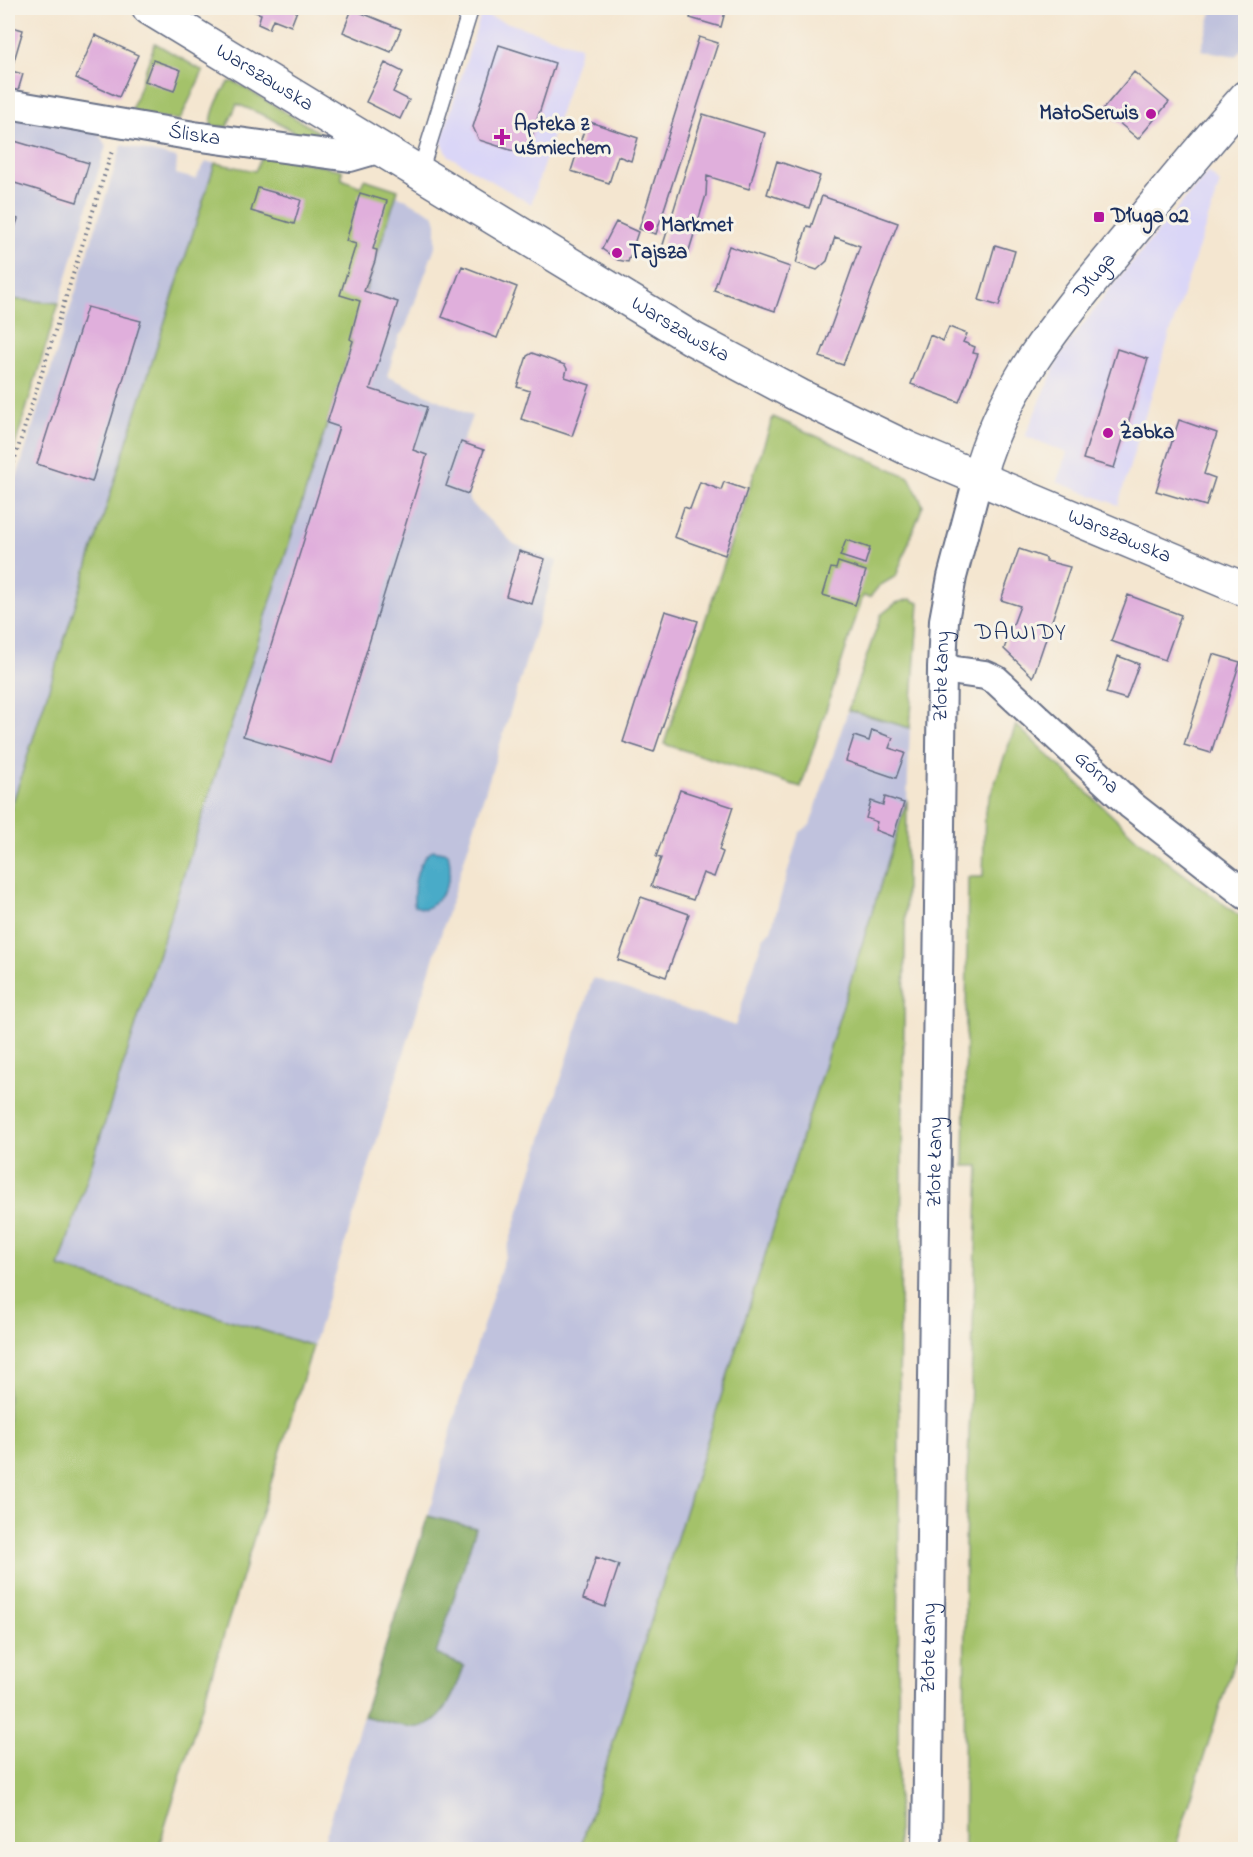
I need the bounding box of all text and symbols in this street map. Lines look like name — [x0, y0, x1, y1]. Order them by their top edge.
street label: Warszawska — [210, 37, 319, 120]
place label: MatoSerwis — [1039, 99, 1139, 129]
marker: MatoSerwis — [1144, 107, 1158, 121]
place label: Apteka z uśmiechem — [514, 110, 611, 164]
street label: Śliska — [166, 117, 222, 154]
marker: Apteka z uśmiechem — [495, 130, 509, 144]
place label: Długa 02 — [1110, 202, 1189, 234]
marker: Długa 02 — [1092, 210, 1106, 224]
place label: Markmet — [661, 211, 734, 241]
marker: Markmet — [642, 219, 656, 233]
place label: Tajsza — [629, 238, 687, 268]
marker: Tajsza — [610, 246, 624, 260]
street label: Długa — [1066, 247, 1124, 307]
street label: Warszawska — [625, 289, 735, 371]
place label: Żabka — [1120, 418, 1174, 448]
marker: Żabka — [1101, 426, 1115, 440]
street label: Warszawska — [1063, 502, 1176, 572]
district label: DAWIDY — [974, 616, 1067, 651]
street label: Złote Łany — [926, 630, 961, 722]
street label: Górna — [1067, 744, 1126, 802]
street label: Złote Łany — [920, 1117, 953, 1208]
street label: Złote Łany — [914, 1603, 947, 1693]

